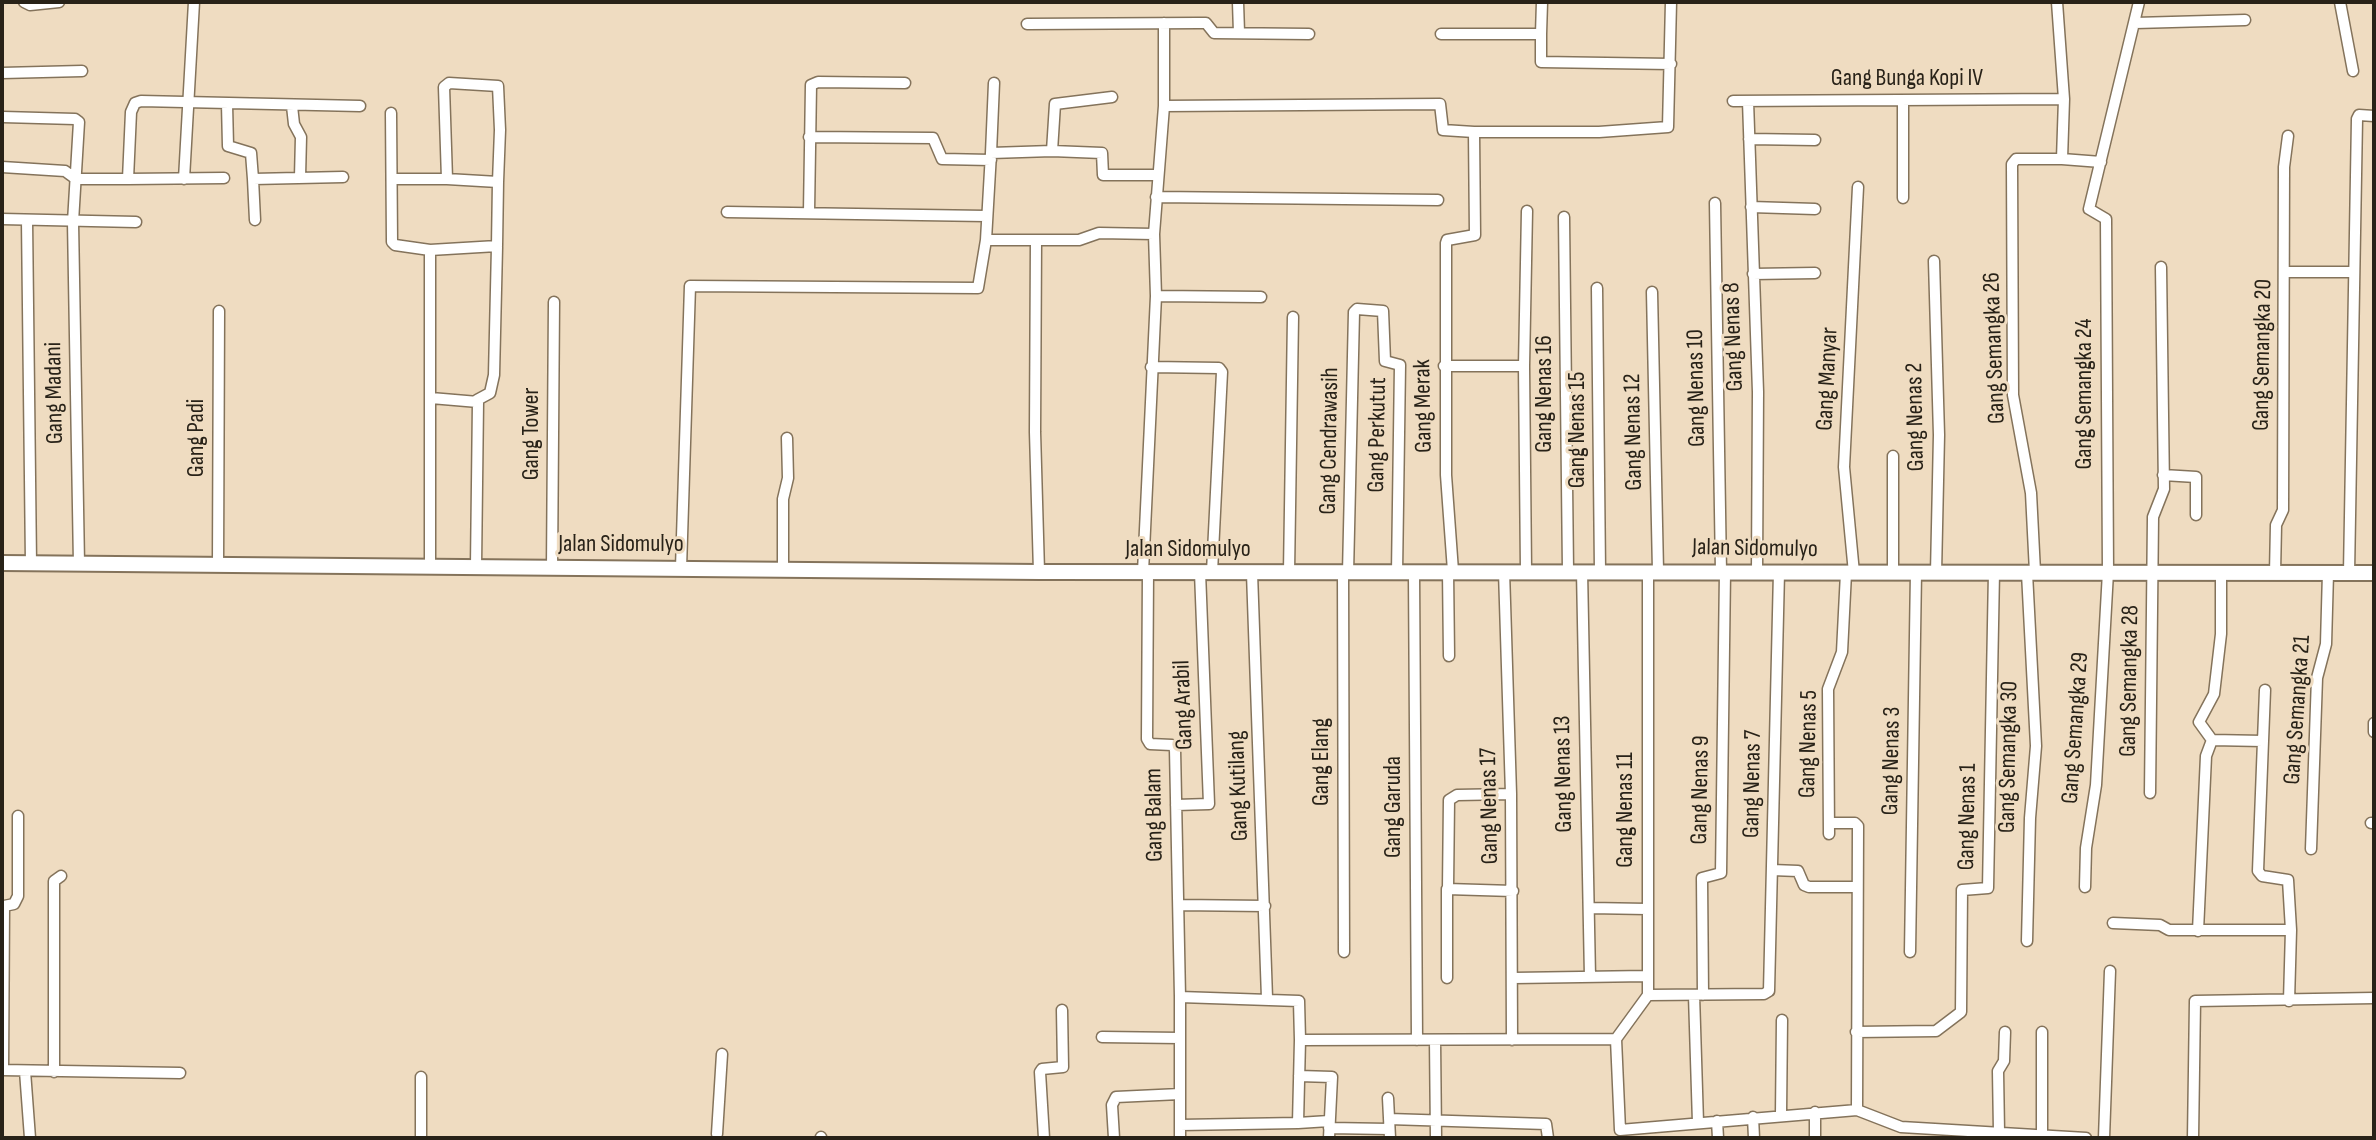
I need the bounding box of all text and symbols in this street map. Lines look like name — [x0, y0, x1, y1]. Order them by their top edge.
street label: Gang Bunga Kopi IV — [1831, 65, 1983, 93]
street label: Gang Semangka 26 — [1978, 272, 2012, 424]
street label: Gang Semangka 20 — [2247, 279, 2279, 431]
street label: Gang Nenas 8 — [1718, 282, 1750, 392]
street label: Gang Semangka 24 — [2071, 318, 2099, 470]
street label: Gang Manyar — [1811, 327, 1845, 431]
street label: Gang Nenas 10 — [1682, 329, 1712, 447]
street label: Gang Nenas 16 — [1531, 335, 1559, 453]
street label: Gang Madani — [40, 342, 70, 444]
street label: Gang Merak — [1409, 359, 1439, 453]
street label: Gang Nenas 2 — [1901, 363, 1931, 471]
street label: Gang Cendrawasih — [1314, 367, 1346, 515]
street label: Gang Nenas 15 — [1564, 372, 1592, 488]
street label: Gang Nenas 12 — [1619, 373, 1649, 491]
street label: Gang Perkutut — [1363, 377, 1393, 493]
street label: Gang Tower — [518, 388, 546, 480]
street label: Gang Padi — [183, 399, 211, 477]
street label: Jalan Sidomulyo — [558, 531, 684, 559]
street label: Jalan Sidomulyo — [1692, 534, 1818, 564]
street label: Jalan Sidomulyo — [1125, 536, 1251, 564]
street label: Gang Semangka 28 — [2114, 605, 2146, 757]
street label: Gang Semangka 21 — [2278, 634, 2318, 786]
street label: Gang Semangka 29 — [2056, 651, 2096, 805]
street label: Gang Arabil — [1168, 659, 1200, 751]
street label: Gang Semangka 30 — [1993, 681, 2025, 833]
street label: Gang Nenas 5 — [1794, 690, 1824, 798]
street label: Gang Nenas 3 — [1877, 706, 1907, 816]
street label: Gang Nenas 13 — [1549, 715, 1579, 833]
street label: Gang Elang — [1308, 718, 1336, 806]
street label: Gang Kutilang — [1223, 730, 1255, 842]
street label: Gang Nenas 7 — [1738, 730, 1768, 838]
street label: Gang Nenas 9 — [1686, 735, 1716, 845]
street label: Gang Nenas 17 — [1475, 747, 1505, 865]
street label: Gang Nenas 11 — [1612, 752, 1640, 868]
street label: Gang Garuda — [1380, 756, 1408, 858]
street label: Gang Nenas 1 — [1953, 763, 1983, 871]
street label: Gang Balam — [1140, 768, 1170, 862]

